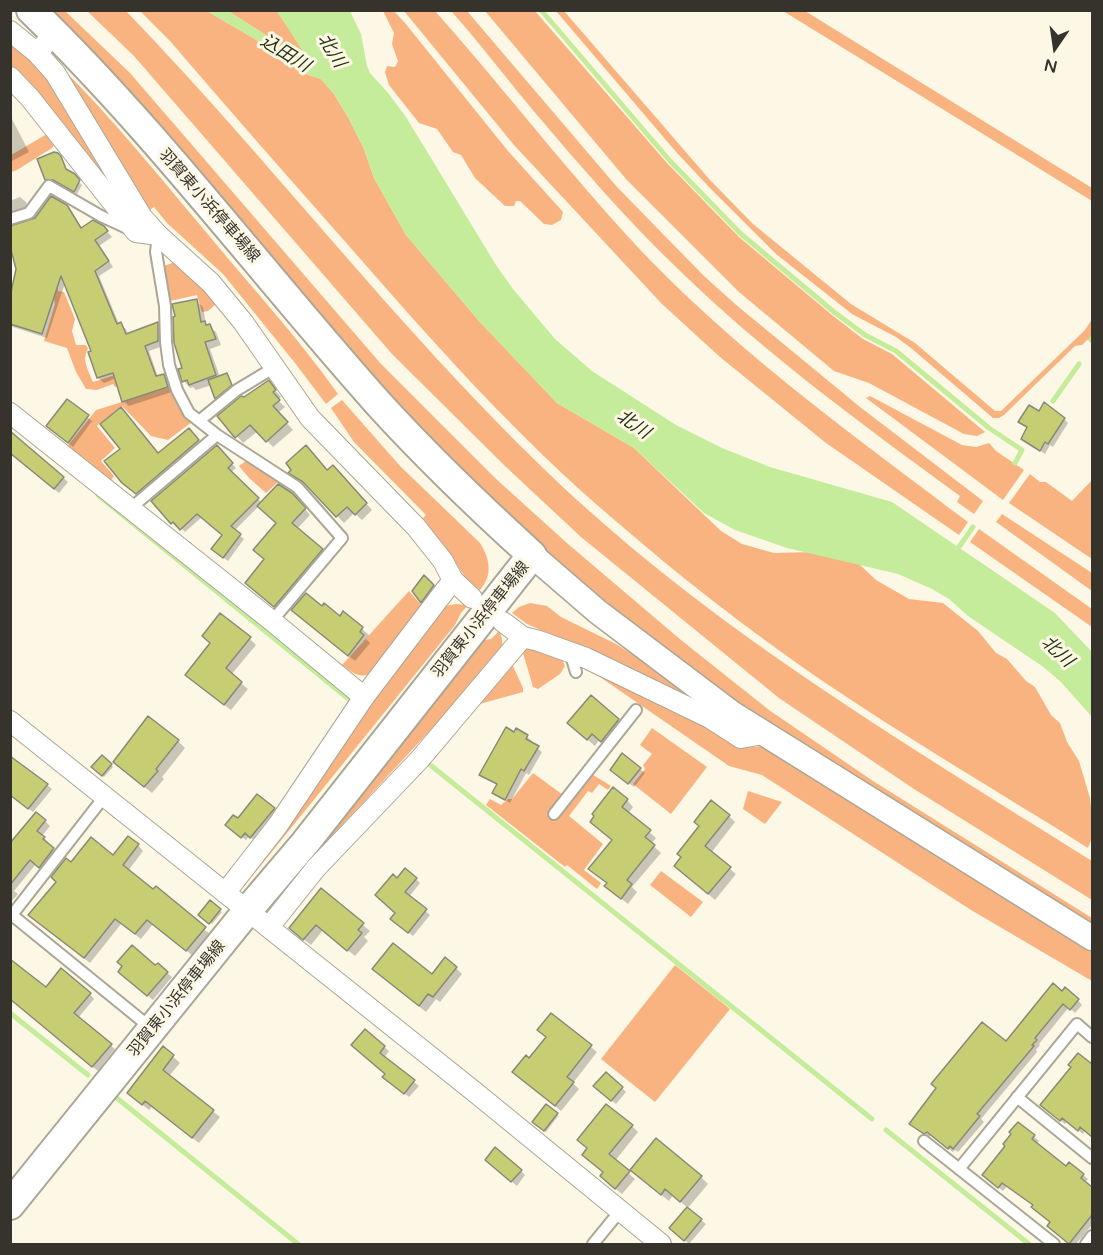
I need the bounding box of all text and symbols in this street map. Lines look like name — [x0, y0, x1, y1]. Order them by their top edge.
north arrow — [1025, 18, 1085, 78]
water label: 北川 — [312, 30, 350, 72]
water label: 込田川 — [256, 31, 314, 77]
text: N — [1042, 54, 1059, 77]
street label: 羽賀東小浜停車場線 — [155, 145, 263, 267]
water label: 北川 — [612, 406, 654, 444]
street label: 羽賀東小浜停車場線 — [428, 558, 534, 682]
water label: 北川 — [1036, 632, 1078, 672]
street label: 羽賀東小浜停車場線 — [124, 937, 230, 1061]

